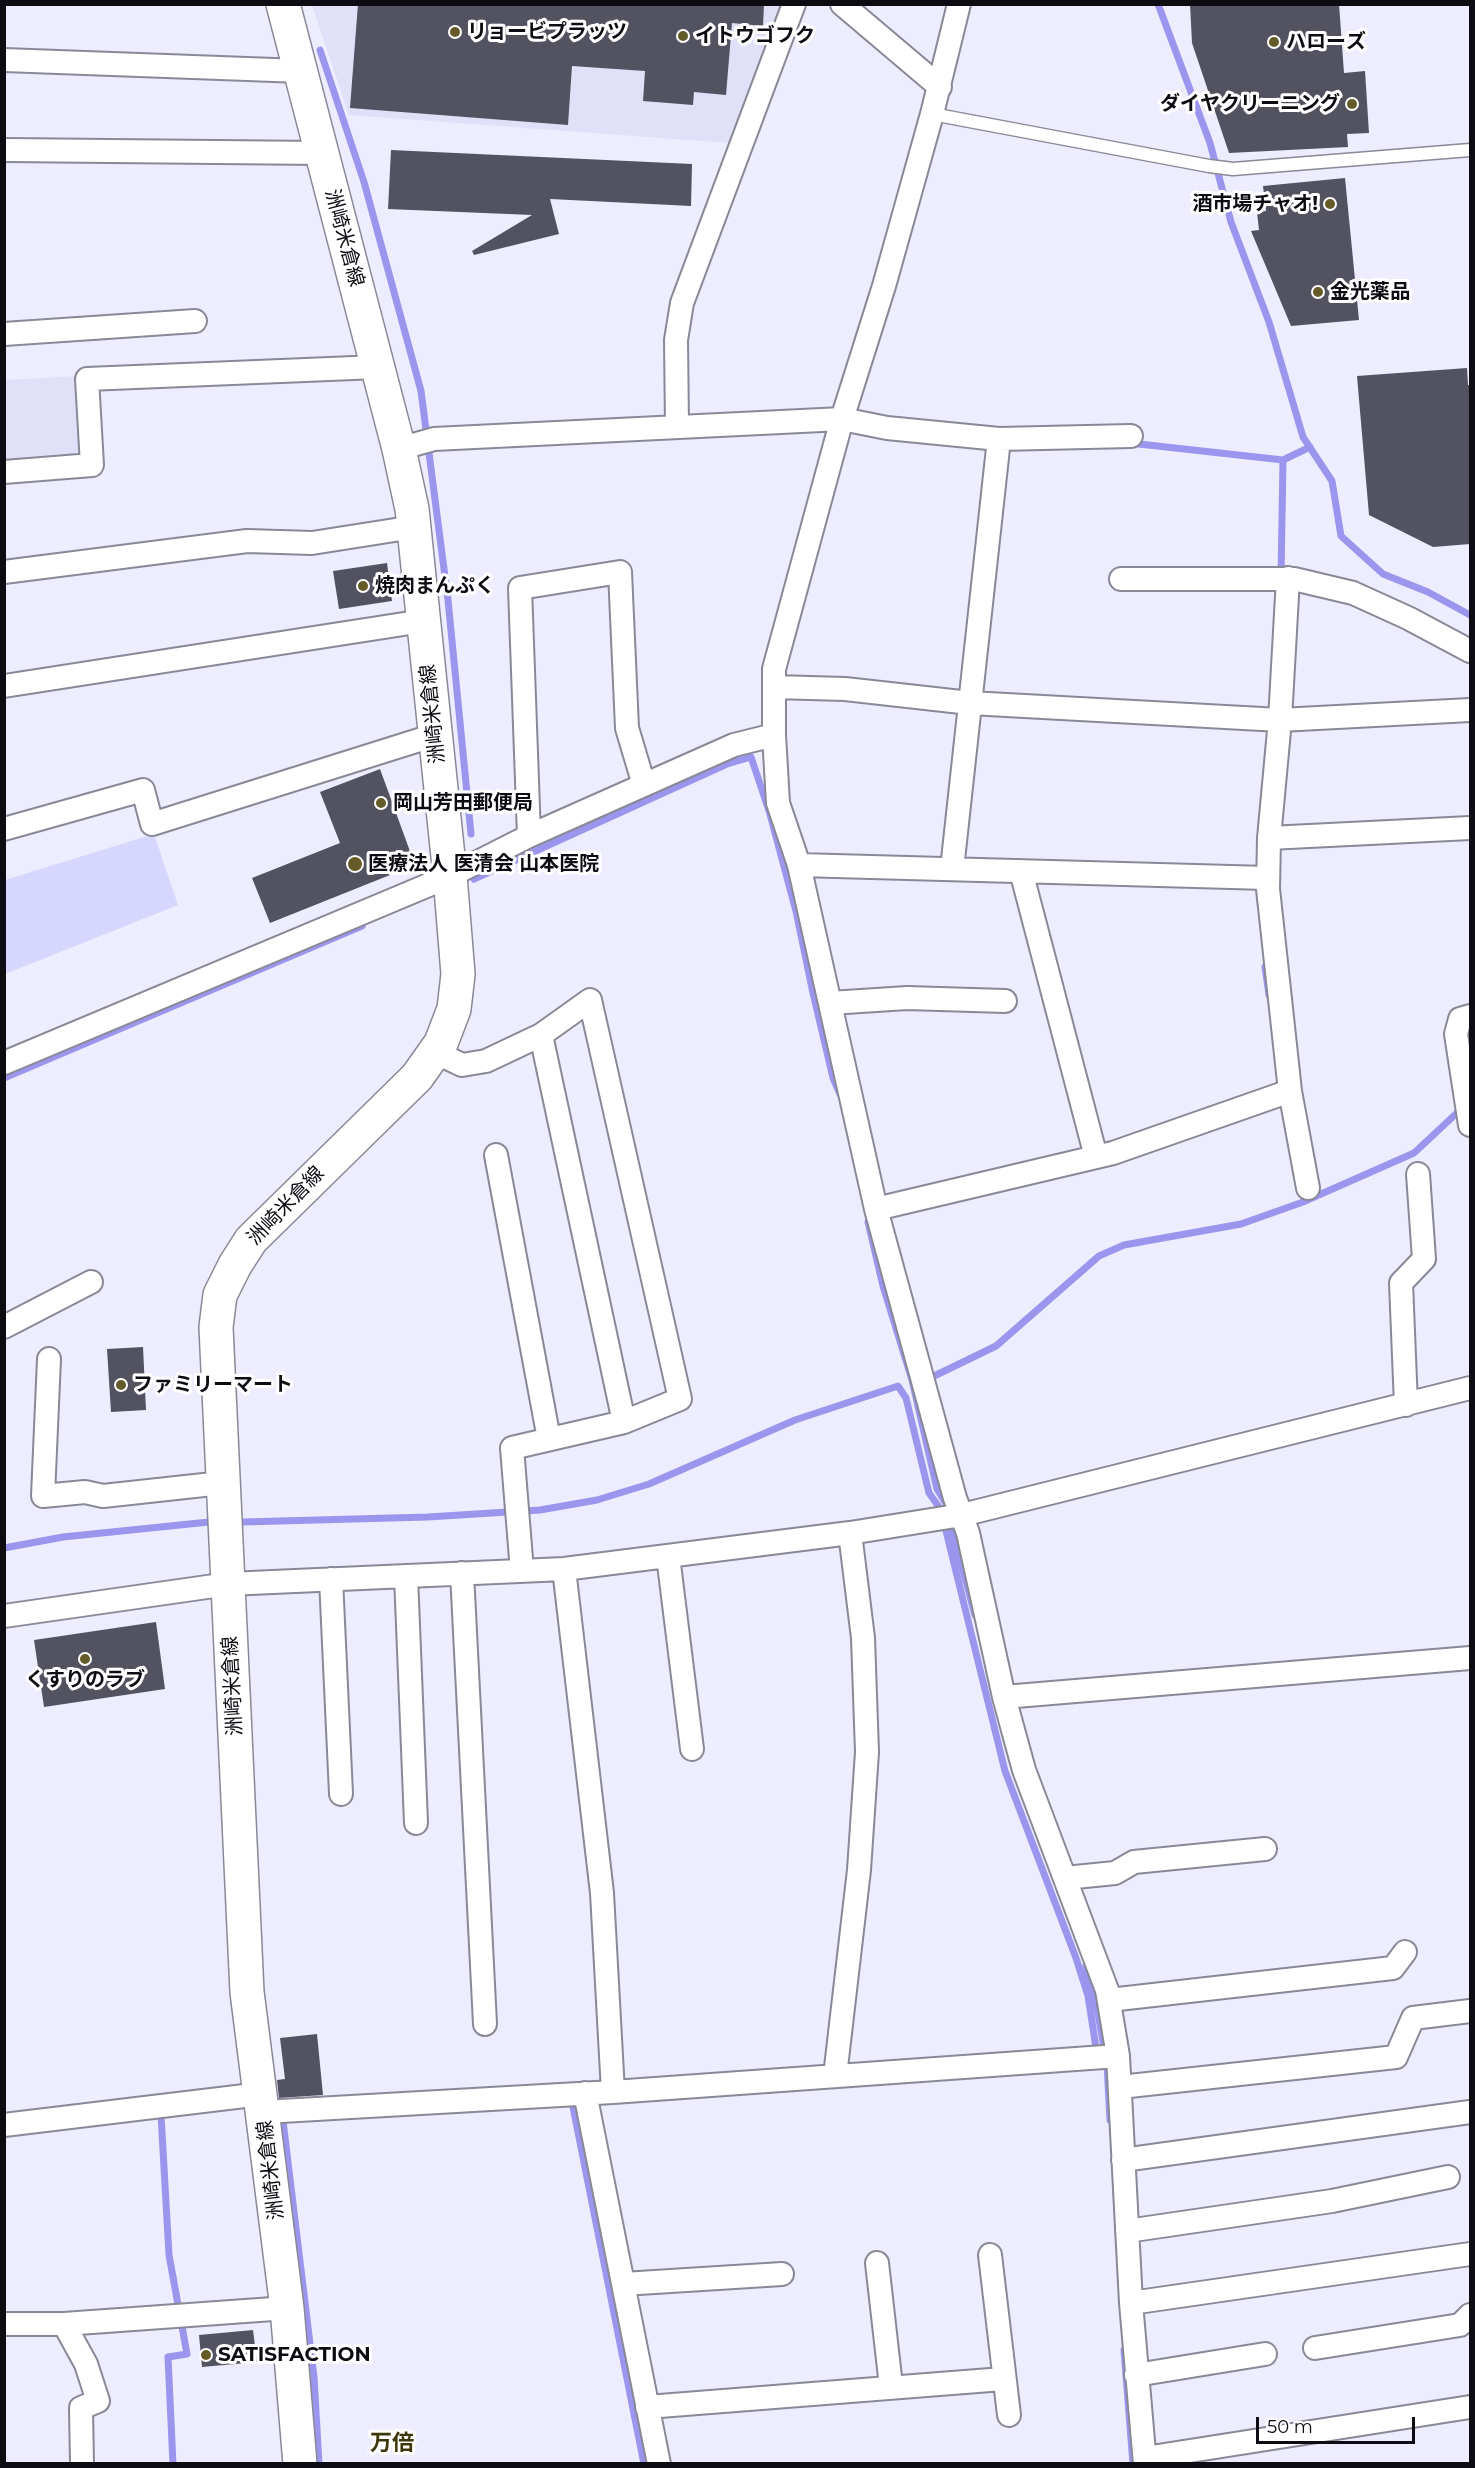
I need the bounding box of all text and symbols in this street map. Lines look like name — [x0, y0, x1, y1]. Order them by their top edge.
place label: リョービプラッツ — [467, 20, 627, 44]
place label: イトウゴフク — [695, 24, 815, 48]
marker: リョービプラッツ — [448, 25, 462, 39]
marker: イトウゴフク — [676, 29, 690, 43]
place label: ハローズ — [1286, 30, 1366, 54]
marker: ハローズ — [1267, 35, 1281, 49]
place label: ダイヤクリーニング — [1160, 92, 1340, 116]
marker: ダイヤクリーニング — [1345, 97, 1359, 111]
street label: 洲崎米倉線 — [319, 187, 369, 289]
place label: 酒市場チャオ! — [1192, 192, 1318, 216]
marker: 酒市場チャオ! — [1323, 197, 1337, 211]
place label: 金光薬品 — [1330, 280, 1410, 304]
marker: 金光薬品 — [1311, 285, 1325, 299]
place label: 焼肉まんぷく — [375, 574, 495, 598]
marker: 焼肉まんぷく — [356, 579, 370, 593]
street label: 洲崎米倉線 — [416, 663, 450, 765]
place label: 岡山芳田郵便局 — [393, 791, 533, 815]
marker: 岡山芳田郵便局 — [374, 796, 388, 810]
place label: 医療法人 医清会 山本医院 — [368, 852, 599, 876]
marker: 医療法人 医清会 山本医院 — [346, 855, 364, 873]
street label: 洲崎米倉線 — [243, 1162, 329, 1250]
place label: ファミリーマート — [133, 1373, 293, 1397]
marker: ファミリーマート — [114, 1378, 128, 1392]
street label: 洲崎米倉線 — [218, 1635, 248, 1737]
marker: くすりのラブ — [78, 1652, 92, 1666]
place label: くすりのラブ — [25, 1668, 145, 1692]
street label: 洲崎米倉線 — [253, 2119, 289, 2221]
place label: SATISFACTION — [218, 2343, 371, 2367]
marker: SATISFACTION — [199, 2348, 213, 2362]
scale bar — [1259, 2405, 1418, 2443]
text: 50 m — [1267, 2416, 1313, 2438]
district label: 万倍 — [370, 2431, 414, 2457]

